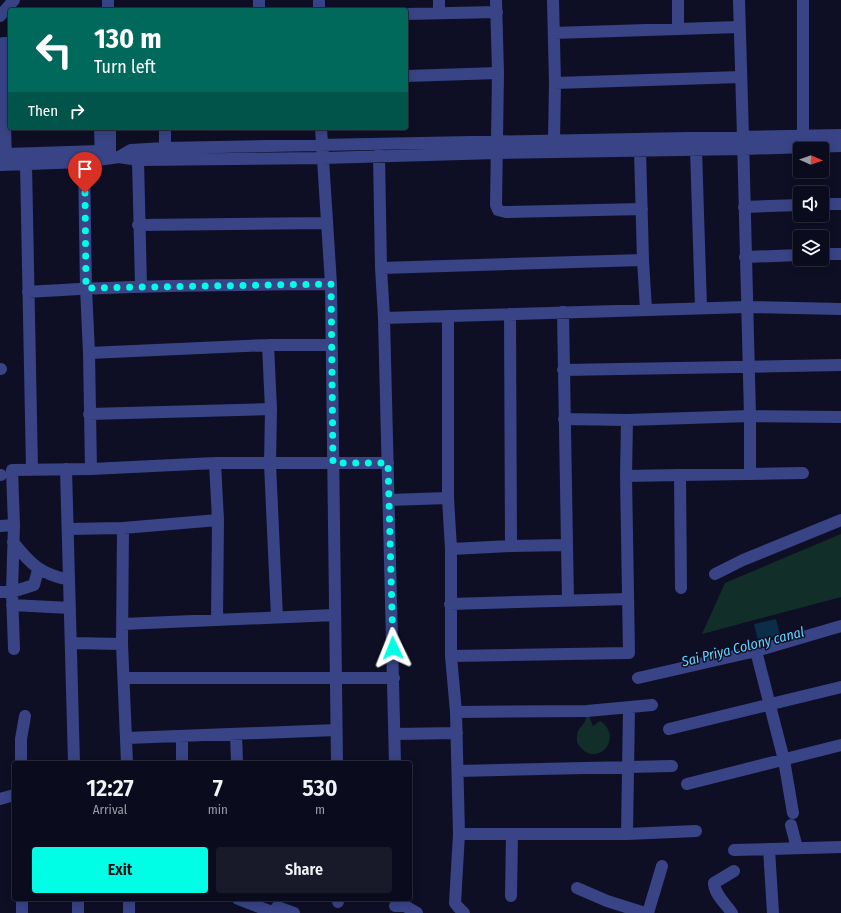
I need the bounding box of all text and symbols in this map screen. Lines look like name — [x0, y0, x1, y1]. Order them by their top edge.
text: 130 m — [94, 22, 162, 55]
icon: left — [28, 24, 80, 76]
text: Turn left — [94, 56, 156, 78]
icon: right — [66, 100, 88, 122]
text: Then — [28, 102, 58, 120]
north arrow — [793, 142, 829, 178]
map controls — [793, 142, 829, 266]
pin — [68, 152, 102, 193]
icon: arrive — [74, 158, 96, 180]
button: sound — [793, 186, 829, 222]
button: layers — [793, 230, 829, 266]
water label: Sai Priya Colony canal — [679, 623, 806, 671]
position arrow — [372, 627, 414, 669]
text: 12:27 — [86, 774, 134, 802]
text: 7 — [213, 774, 223, 802]
text: 530 — [302, 774, 338, 802]
text: Arrival — [93, 802, 127, 817]
text: min — [208, 802, 228, 817]
text: m — [315, 802, 325, 817]
button: Exit — [32, 847, 208, 893]
button: Share — [216, 847, 392, 893]

